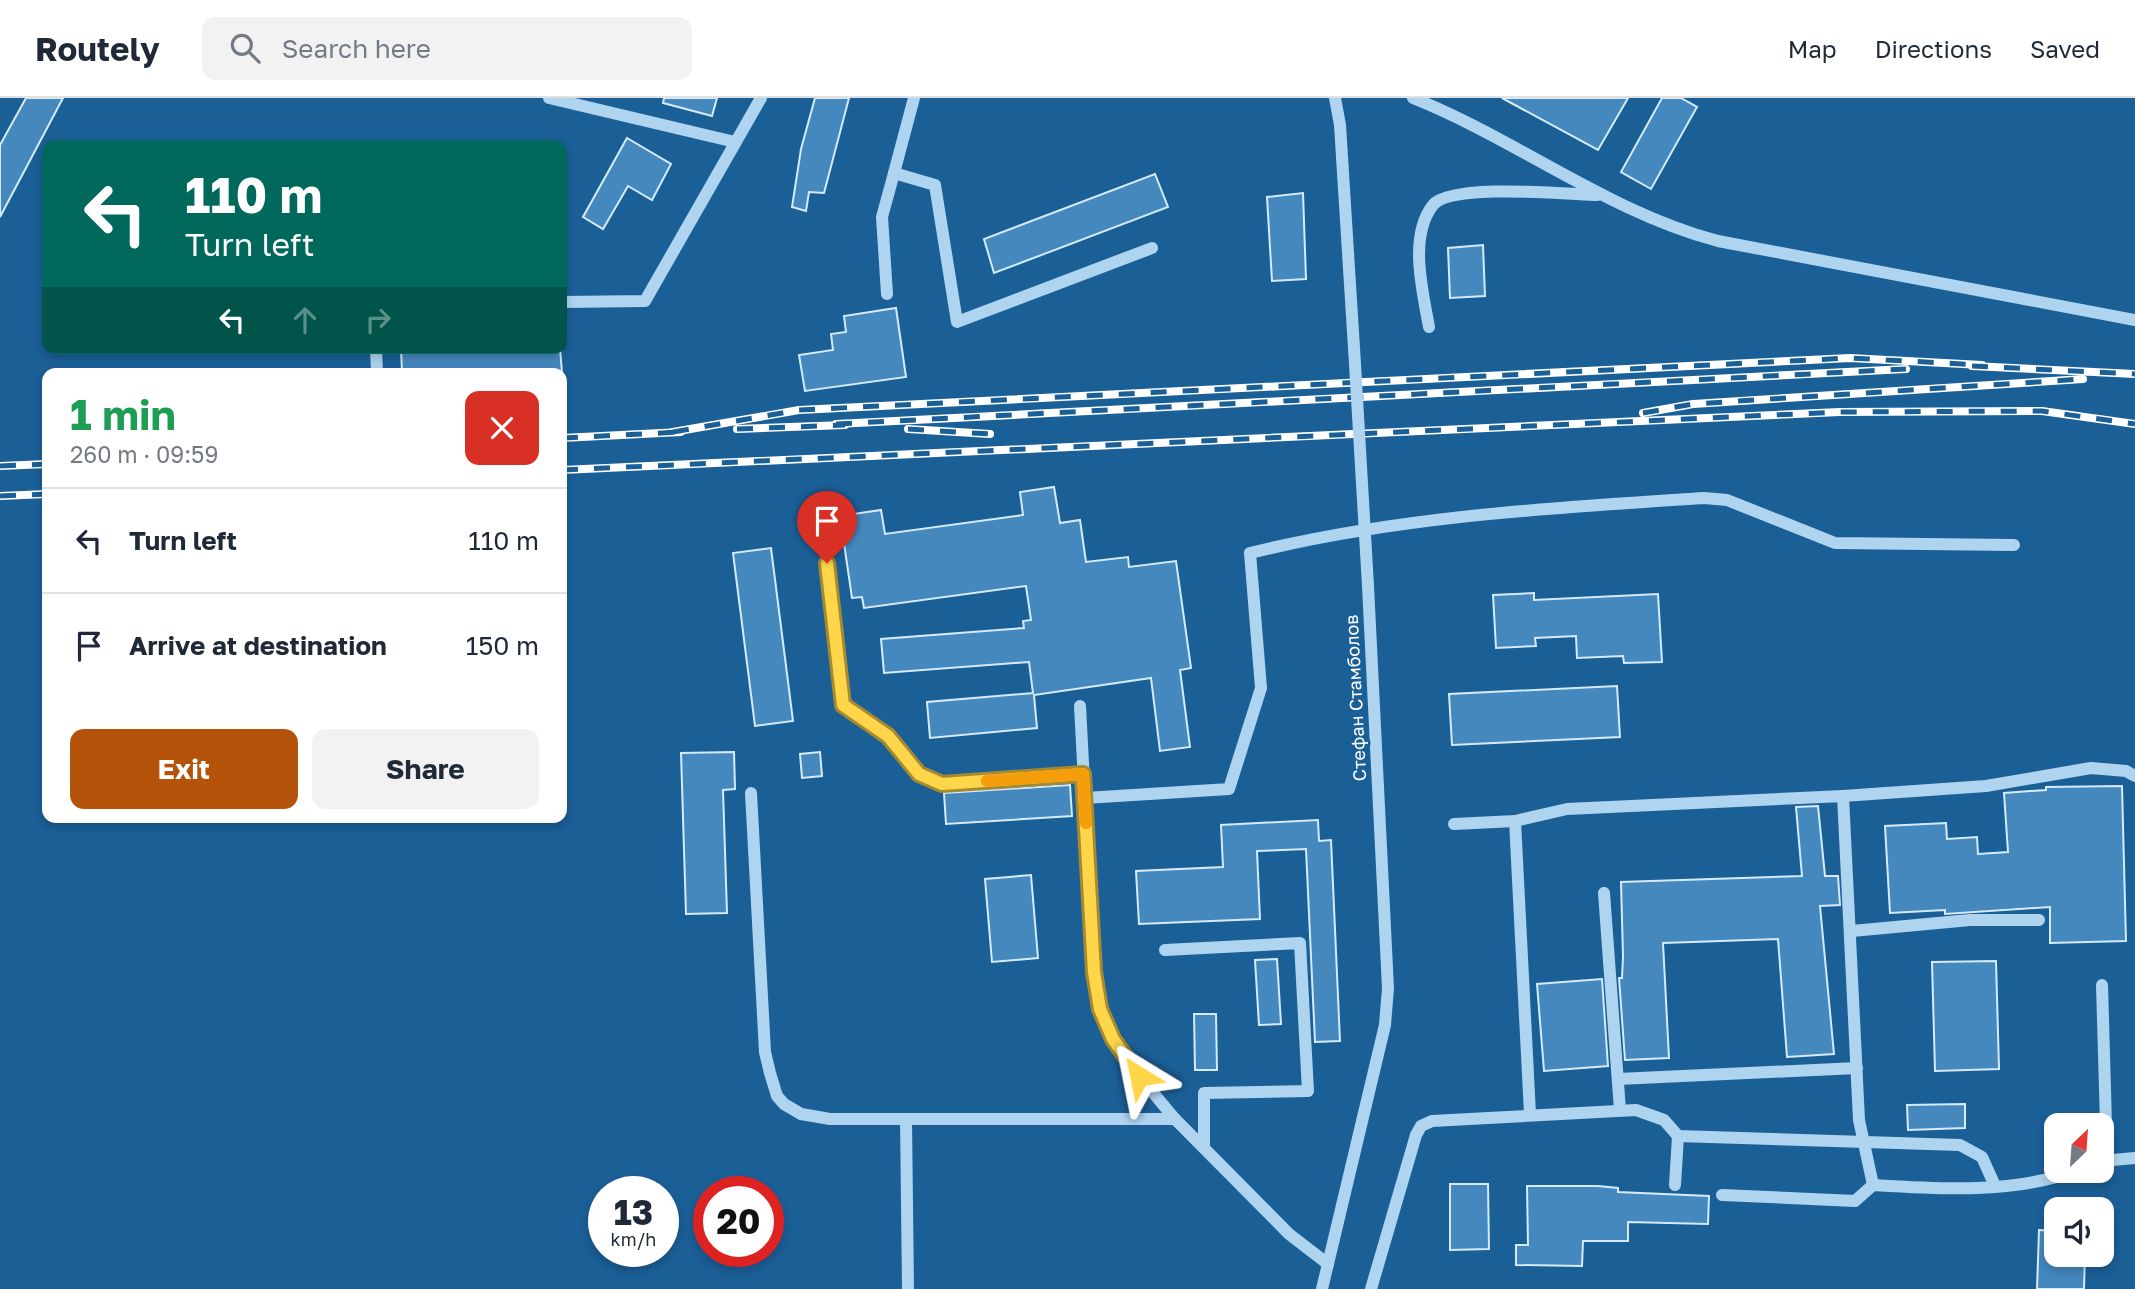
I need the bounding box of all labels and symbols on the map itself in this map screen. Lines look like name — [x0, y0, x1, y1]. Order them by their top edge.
pin — [797, 491, 857, 563]
street label: Стефан Стамболов — [1340, 614, 1370, 782]
position arrow — [1102, 1039, 1176, 1113]
north arrow — [2044, 1113, 2114, 1183]
speed limit sign: 20 — [693, 1176, 784, 1267]

